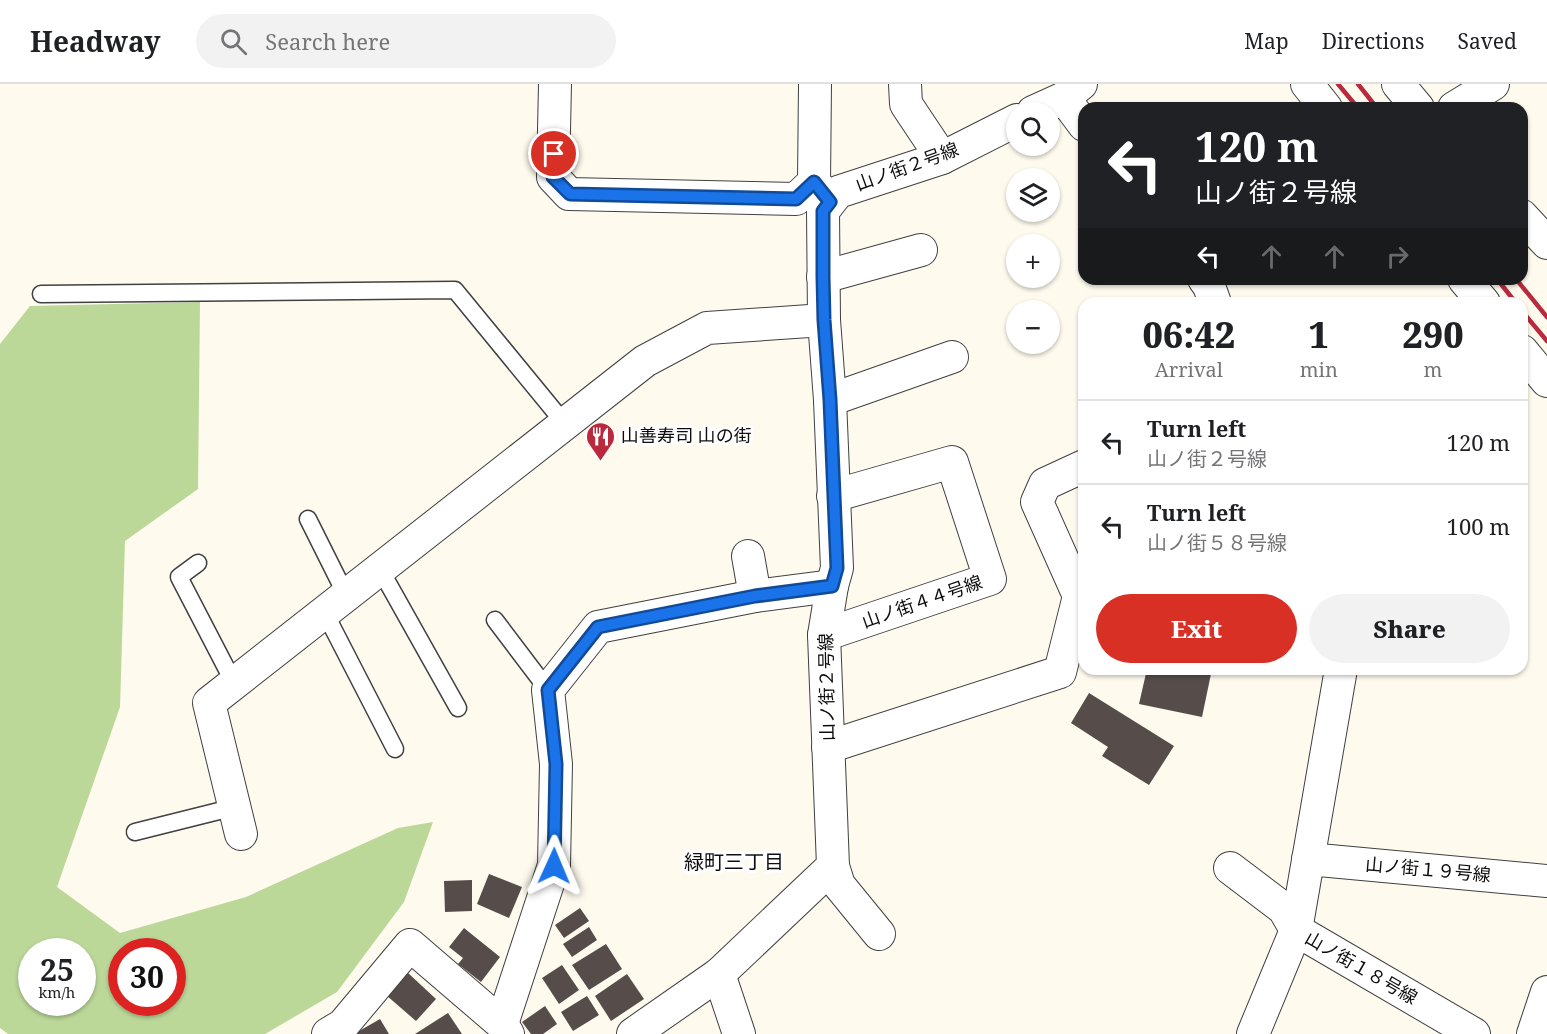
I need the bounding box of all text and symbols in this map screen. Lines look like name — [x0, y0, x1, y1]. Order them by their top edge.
search box — [196, 14, 616, 68]
text: Headway — [30, 22, 160, 60]
icon: search — [217, 25, 250, 58]
text: Search here — [265, 26, 390, 56]
text: Map — [1244, 27, 1289, 55]
text: Directions — [1322, 27, 1424, 55]
text: Saved — [1457, 27, 1517, 55]
map controls — [1006, 102, 1060, 354]
button: search — [1006, 102, 1060, 156]
text: 120 m — [1195, 117, 1319, 174]
icon: left — [1096, 126, 1174, 204]
pin — [528, 128, 579, 179]
street label: 山ノ街２号線 — [852, 136, 962, 196]
icon: arrive — [537, 137, 570, 170]
button: layers — [1006, 168, 1060, 222]
text: 山ノ街２号線 — [1195, 173, 1357, 210]
button: + — [1006, 234, 1060, 288]
icon: left — [1192, 240, 1225, 273]
icon: ahead — [1255, 240, 1288, 273]
icon: ahead — [1318, 240, 1351, 273]
icon: right — [1381, 240, 1414, 273]
button: − — [1006, 300, 1060, 354]
text: 06:42 — [1142, 310, 1235, 359]
text: 1 — [1309, 310, 1329, 359]
text: 290 — [1402, 310, 1464, 359]
text: Arrival — [1155, 356, 1223, 383]
text: min — [1300, 356, 1338, 383]
text: m — [1424, 356, 1442, 383]
text: Turn left — [1147, 413, 1246, 443]
restaurant icon: 山善寿司 山の街 — [584, 420, 616, 462]
place label: 山善寿司 山の街 — [621, 423, 752, 447]
icon: left — [1096, 426, 1129, 459]
text: 120 m — [1447, 427, 1510, 457]
text: 山ノ街２号線 — [1147, 445, 1267, 472]
text: Turn left — [1147, 497, 1246, 527]
icon: left — [1096, 510, 1129, 543]
text: 100 m — [1447, 511, 1510, 541]
text: 山ノ街５８号線 — [1147, 529, 1287, 556]
street label: 山ノ街４４号線 — [858, 569, 985, 633]
button: Exit — [1096, 594, 1297, 663]
button: Share — [1309, 594, 1510, 663]
street label: 山ノ街２号線 — [813, 633, 839, 741]
position arrow — [522, 834, 586, 898]
district label: 緑町三丁目 — [684, 848, 784, 875]
street label: 山ノ街１９号線 — [1364, 852, 1492, 886]
street label: 山ノ街１８号線 — [1301, 925, 1422, 1009]
speed limit sign: 30 — [108, 938, 186, 1016]
text: 25 — [40, 949, 74, 990]
text: km/h — [39, 982, 75, 1002]

